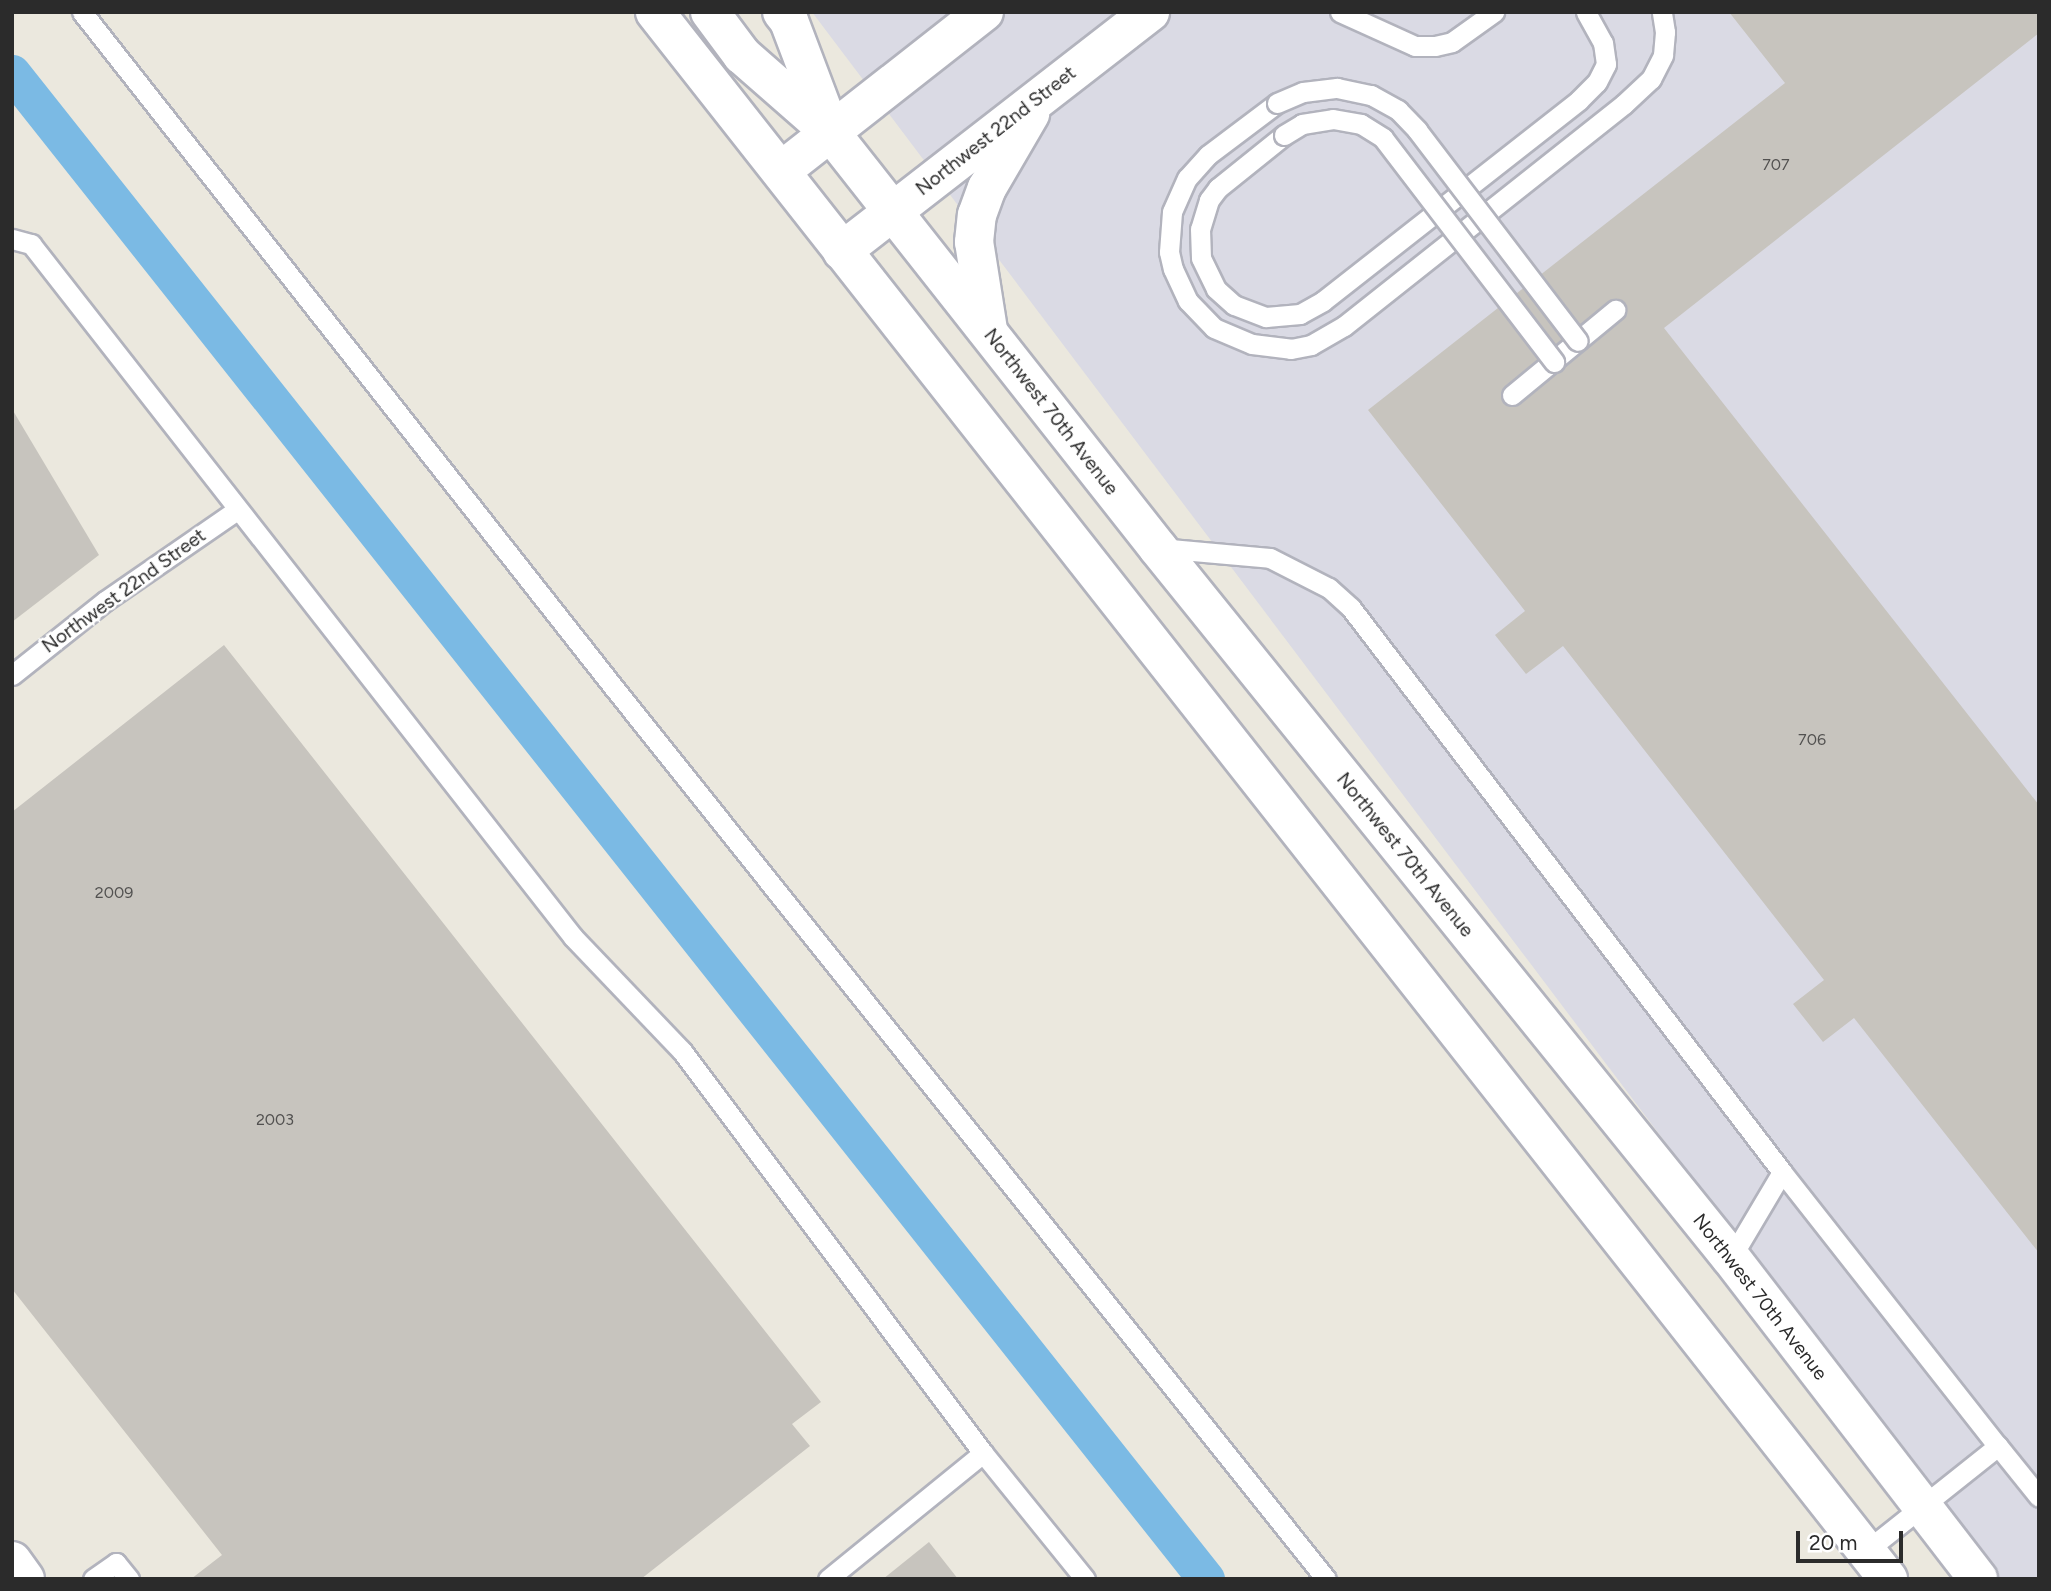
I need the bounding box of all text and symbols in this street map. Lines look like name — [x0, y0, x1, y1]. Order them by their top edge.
street label: Northwest 22nd Street — [912, 62, 1080, 200]
house number: 707 — [1762, 155, 1790, 175]
street label: Northwest 70th Avenue — [979, 324, 1123, 500]
street label: Northwest 22nd Street — [38, 524, 210, 658]
house number: 706 — [1798, 730, 1826, 750]
street label: Northwest 70th Avenue — [1332, 768, 1478, 942]
house number: 2009 — [95, 883, 133, 903]
house number: 2003 — [256, 1110, 294, 1130]
street label: Northwest 70th Avenue — [1688, 1209, 1832, 1385]
scale bar — [1799, 1518, 1906, 1562]
text: 20 m — [1809, 1530, 1857, 1555]

